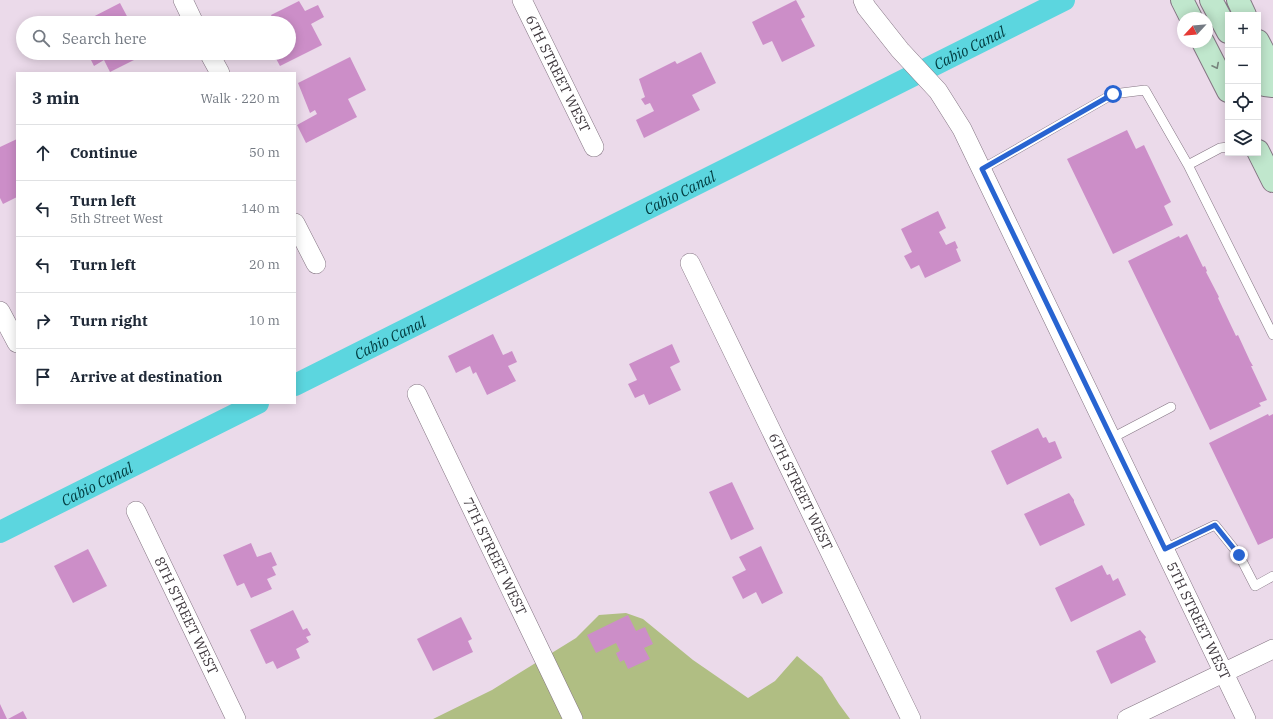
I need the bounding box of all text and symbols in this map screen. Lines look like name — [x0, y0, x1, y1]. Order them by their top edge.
street label: 6TH STREET WEST — [522, 12, 594, 135]
north arrow — [1177, 12, 1213, 48]
map controls — [1225, 12, 1261, 156]
button: + — [1225, 12, 1261, 48]
search box — [16, 16, 296, 60]
water label: Cabio Canal — [930, 21, 1009, 73]
icon: search — [30, 27, 52, 49]
text: Search here — [62, 29, 147, 48]
button: − — [1225, 48, 1261, 84]
one-way arrow — [1211, 62, 1219, 70]
button: locate — [1225, 84, 1261, 120]
route start — [1104, 85, 1122, 103]
text: 3 min — [32, 87, 80, 109]
text: Walk · 220 m — [201, 90, 280, 107]
button: layers — [1225, 120, 1261, 156]
icon: ahead — [32, 142, 54, 164]
text: Continue — [70, 143, 137, 162]
text: 50 m — [249, 144, 280, 161]
water label: Cabio Canal — [641, 166, 719, 218]
text: Turn left — [70, 191, 136, 210]
icon: left — [32, 198, 54, 220]
text: 140 m — [241, 200, 280, 217]
text: 5th Street West — [70, 210, 163, 227]
icon: left — [32, 254, 54, 276]
text: Turn left — [70, 255, 136, 274]
text: 20 m — [249, 256, 280, 273]
icon: right — [32, 310, 54, 332]
text: Turn right — [70, 311, 148, 330]
water label: Cabio Canal — [351, 311, 429, 363]
text: 10 m — [249, 312, 280, 329]
icon: arrive — [32, 366, 54, 388]
text: Arrive at destination — [70, 367, 222, 386]
street label: 6TH STREET WEST — [765, 430, 837, 553]
water label: Cabio Canal — [58, 458, 136, 510]
street label: 7TH STREET WEST — [459, 494, 531, 618]
route end — [1230, 546, 1248, 564]
street label: 8TH STREET WEST — [150, 554, 222, 677]
street label: 5TH STREET WEST — [1163, 559, 1235, 683]

